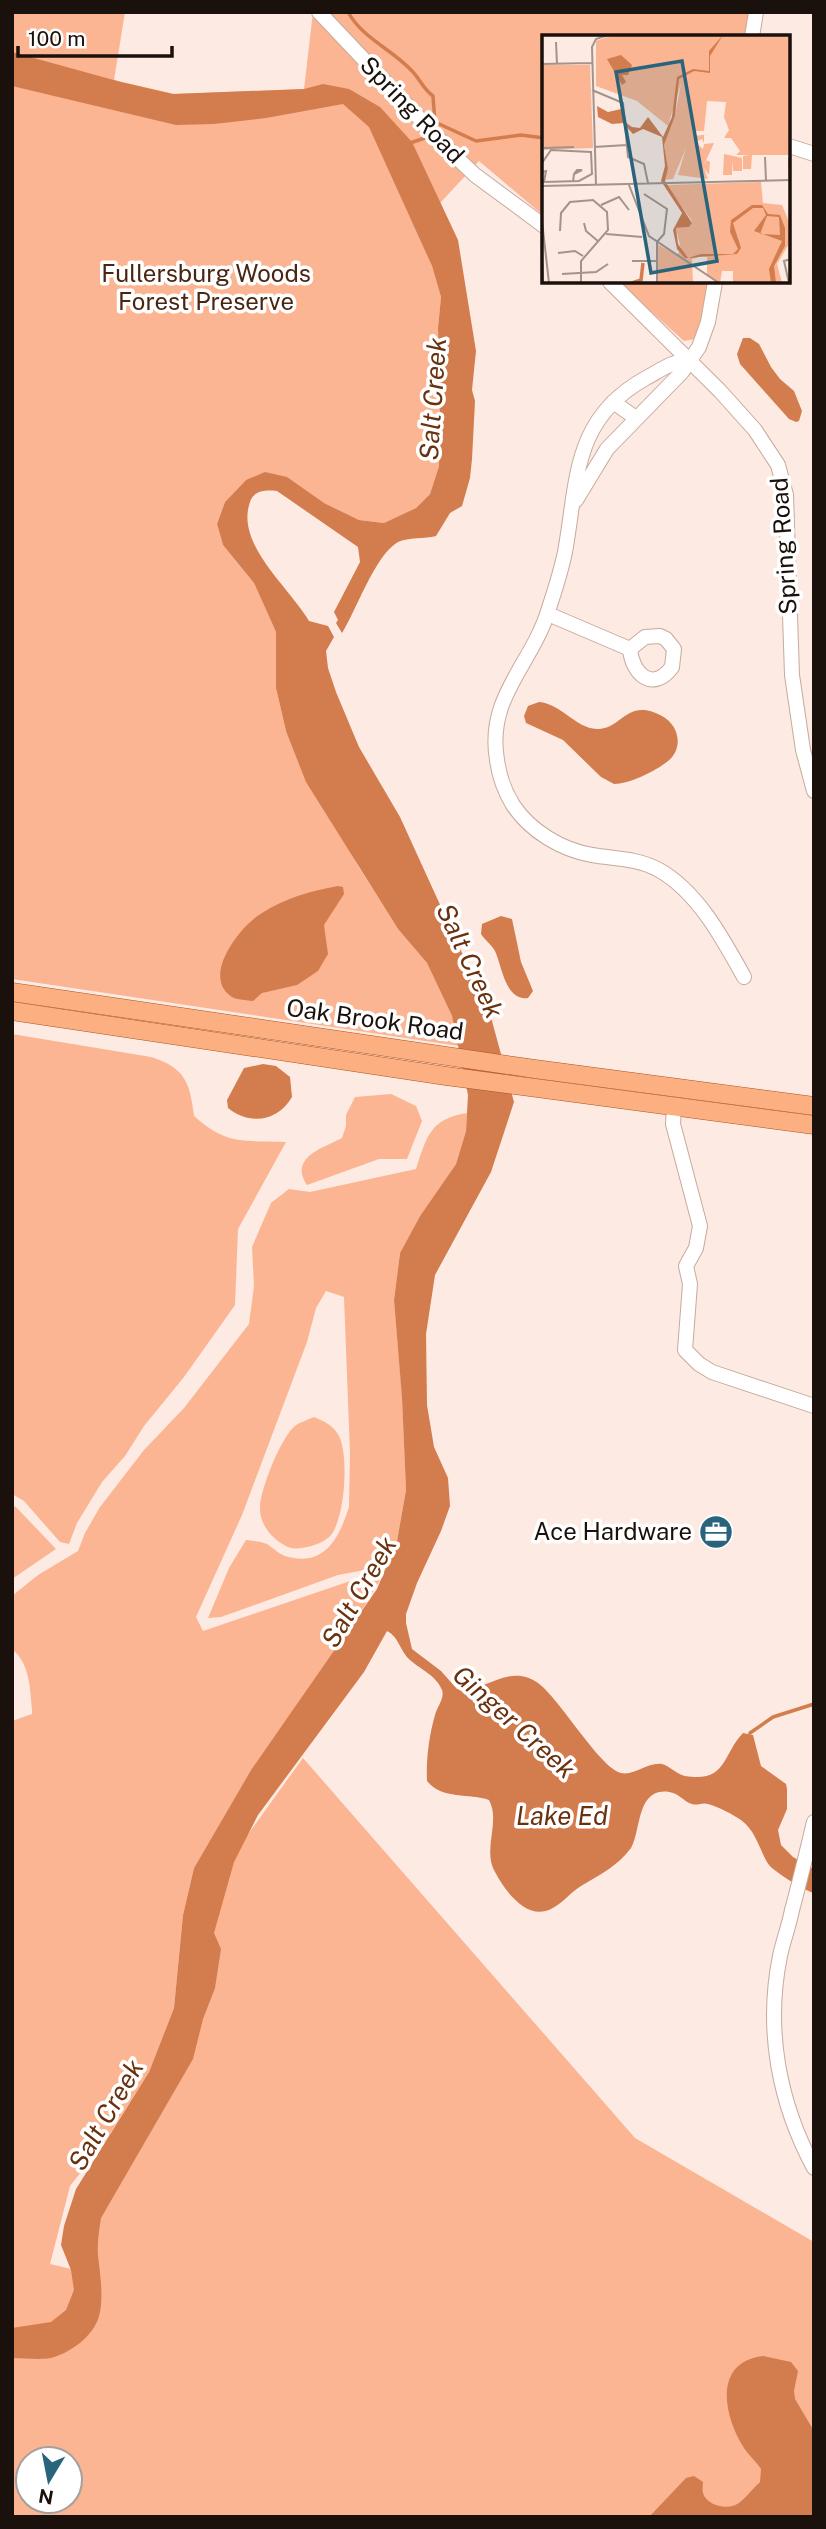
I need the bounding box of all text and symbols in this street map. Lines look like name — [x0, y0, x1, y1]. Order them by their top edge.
scale bar — [18, 14, 172, 58]
text: 100 m — [28, 26, 85, 51]
inset map — [542, 35, 791, 284]
street label: Spring Road — [355, 50, 470, 168]
park label: Fullersburg Woods Forest Preserve — [101, 259, 311, 315]
water label: Salt Creek — [413, 337, 452, 461]
street label: Spring Road — [764, 477, 802, 616]
water label: Salt Creek — [430, 899, 510, 1023]
street label: Oak Brook Road — [285, 993, 465, 1045]
office icon: Ace Hardware — [697, 1513, 735, 1551]
place label: Ace Hardware — [533, 1517, 692, 1545]
water label: Salt Creek — [314, 1531, 403, 1653]
water label: Ginger Creek — [447, 1659, 582, 1785]
water label: Lake Ed — [516, 1800, 608, 1831]
water label: Salt Creek — [61, 2054, 150, 2176]
north arrow — [14, 2445, 84, 2515]
text: N — [37, 2485, 55, 2509]

